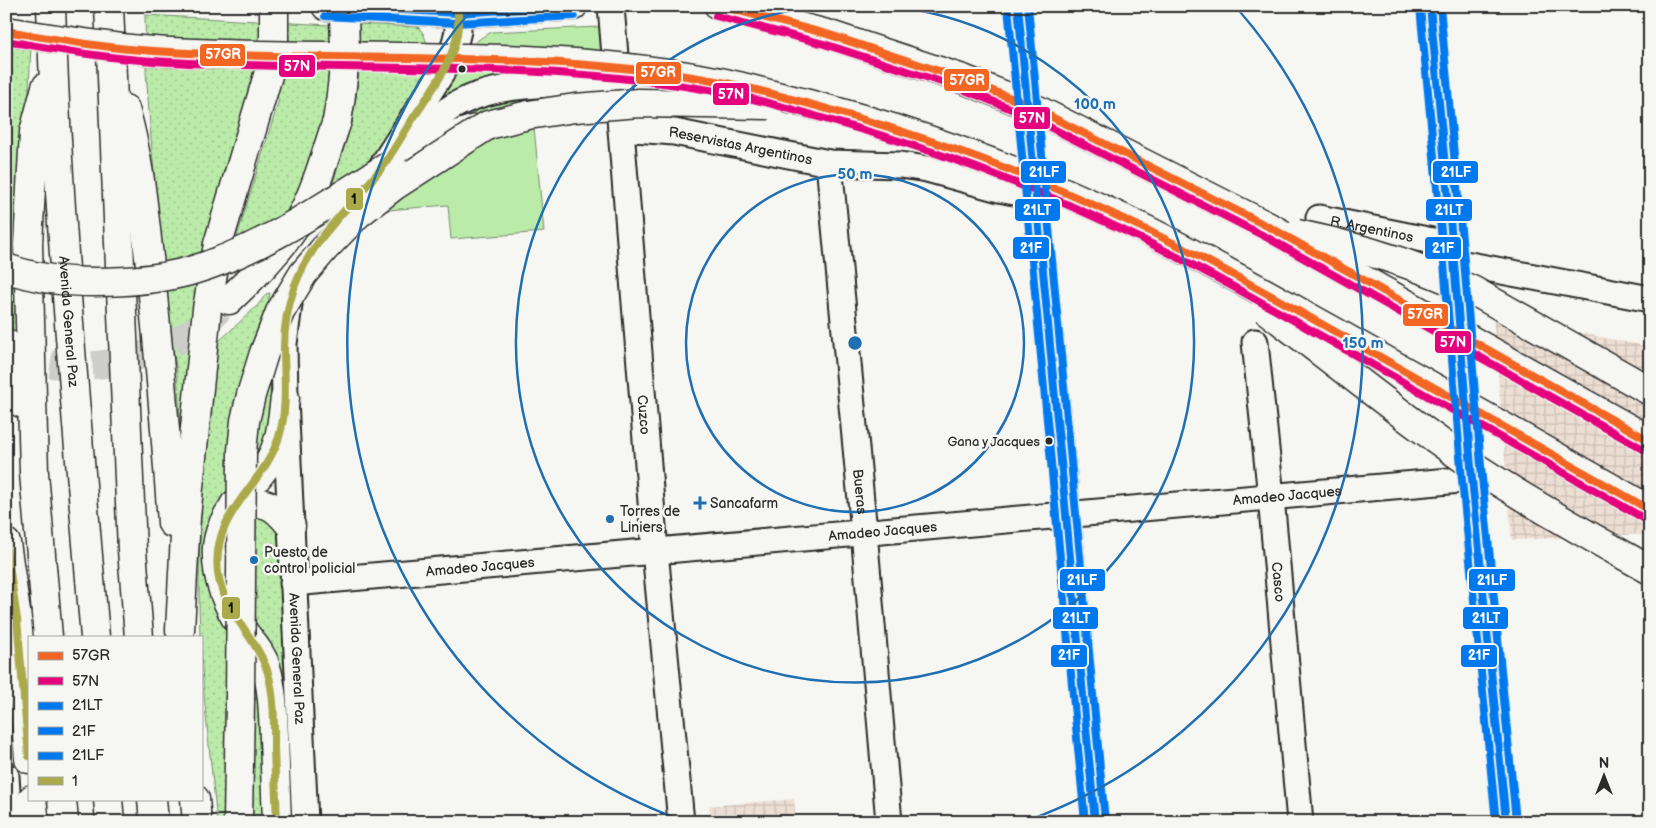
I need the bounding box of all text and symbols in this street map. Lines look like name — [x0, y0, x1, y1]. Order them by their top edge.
line badge: 57GR — [199, 43, 246, 67]
text: 57GR — [205, 46, 241, 63]
line badge: 57N — [278, 54, 316, 78]
text: 57N — [284, 58, 310, 75]
line badge: 57GR — [635, 61, 682, 85]
unlabelled marker — [457, 64, 467, 74]
text: 57GR — [640, 64, 676, 81]
line badge: 57GR — [943, 68, 990, 92]
text: 57GR — [949, 72, 985, 89]
line badge: 57N — [712, 82, 750, 106]
text: 57N — [718, 86, 744, 103]
text: 100 m — [1074, 95, 1116, 114]
line badge: 57N — [1013, 106, 1051, 130]
text: 57N — [1019, 110, 1045, 127]
street label: Reservistas Argentinos — [668, 124, 814, 168]
line badge: 21LF — [1020, 160, 1067, 184]
line badge: 21LF — [1432, 160, 1479, 184]
text: 21LF — [1029, 164, 1060, 181]
text: 21LF — [1441, 164, 1472, 181]
text: 50 m — [838, 165, 873, 184]
line badge: 1 — [345, 187, 364, 211]
text: 1 — [351, 191, 357, 208]
line badge: 21LT — [1014, 198, 1061, 222]
line badge: 21LT — [1425, 198, 1473, 222]
text: 21LT — [1023, 202, 1051, 219]
text: 21LT — [1435, 202, 1463, 219]
street label: R. Argentinos — [1329, 212, 1415, 246]
line badge: 21F — [1012, 236, 1050, 260]
line badge: 21F — [1424, 236, 1462, 260]
text: 21F — [1020, 240, 1043, 257]
text: 21F — [1432, 240, 1455, 257]
street label: Avenida General Paz — [55, 255, 82, 388]
line badge: 57GR — [1402, 303, 1449, 327]
text: 57GR — [1407, 306, 1443, 323]
line badge: 57N — [1434, 330, 1472, 354]
centre of rings — [846, 334, 864, 352]
text: 150 m — [1342, 334, 1384, 353]
text: 57N — [1440, 334, 1466, 351]
street label: Cuzco — [633, 394, 654, 435]
place label: Gana y Jacques — [948, 434, 1041, 450]
marker: Gana y Jacques — [1044, 436, 1054, 446]
street label: Bueras — [849, 468, 870, 515]
street label: Amadeo Jacques — [1232, 483, 1342, 509]
place label: Sancafarm — [710, 495, 778, 512]
marker: Sancafarm — [694, 497, 706, 509]
place label: Torres de Liniers — [620, 503, 680, 536]
marker: Torres de Liniers — [604, 513, 616, 525]
street label: Amadeo Jacques — [828, 518, 938, 545]
place label: Puesto de control policial — [264, 544, 355, 577]
marker: Puesto de control policial — [248, 554, 260, 566]
street label: Amadeo Jacques — [425, 554, 535, 580]
street label: Casco — [1268, 561, 1288, 603]
line badge: 21LF — [1059, 568, 1106, 592]
line badge: 21LF — [1468, 568, 1516, 592]
text: 21LF — [1067, 572, 1098, 589]
text: 21LF — [1477, 572, 1508, 589]
street label: Avenida General Paz — [285, 592, 308, 725]
line badge: 1 — [221, 596, 241, 620]
text: 1 — [228, 600, 234, 617]
line badge: 21LT — [1052, 606, 1099, 630]
line badge: 21LT — [1462, 606, 1509, 630]
text: 21LT — [1062, 610, 1090, 627]
text: 21LT — [1472, 610, 1500, 627]
legend — [28, 636, 202, 800]
line badge: 21F — [1050, 644, 1088, 668]
line badge: 21F — [1460, 644, 1498, 668]
text: 57GR — [72, 646, 110, 665]
text: 21F — [1058, 647, 1081, 664]
text: 21F — [1468, 647, 1491, 664]
text: 57N — [72, 672, 99, 691]
text: 21LT — [72, 696, 103, 715]
text: 21F — [72, 722, 95, 741]
text: 21LF — [72, 746, 104, 765]
north arrow — [1578, 750, 1628, 800]
text: N — [1599, 755, 1609, 772]
text: 1 — [72, 772, 78, 791]

